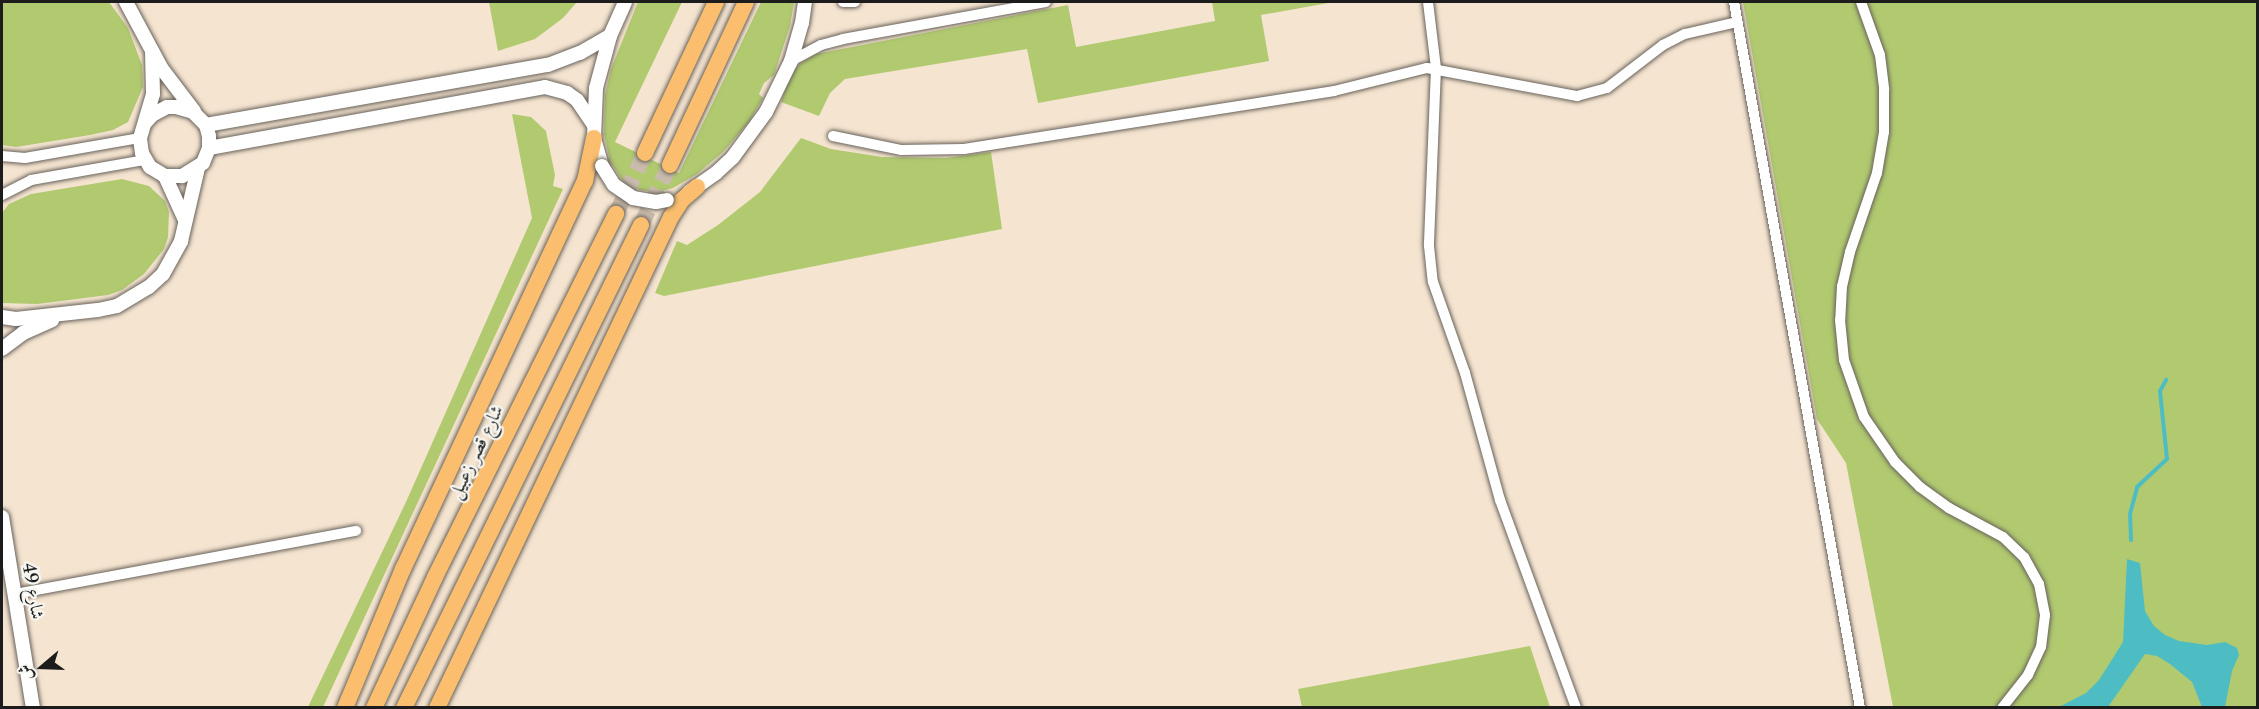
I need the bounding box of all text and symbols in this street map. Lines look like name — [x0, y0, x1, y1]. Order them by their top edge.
street label: شارع قصر زعبيل — [444, 402, 508, 502]
street label: شارع 49 — [17, 561, 49, 621]
north arrow — [12, 637, 72, 697]
text: ش — [13, 662, 37, 684]

